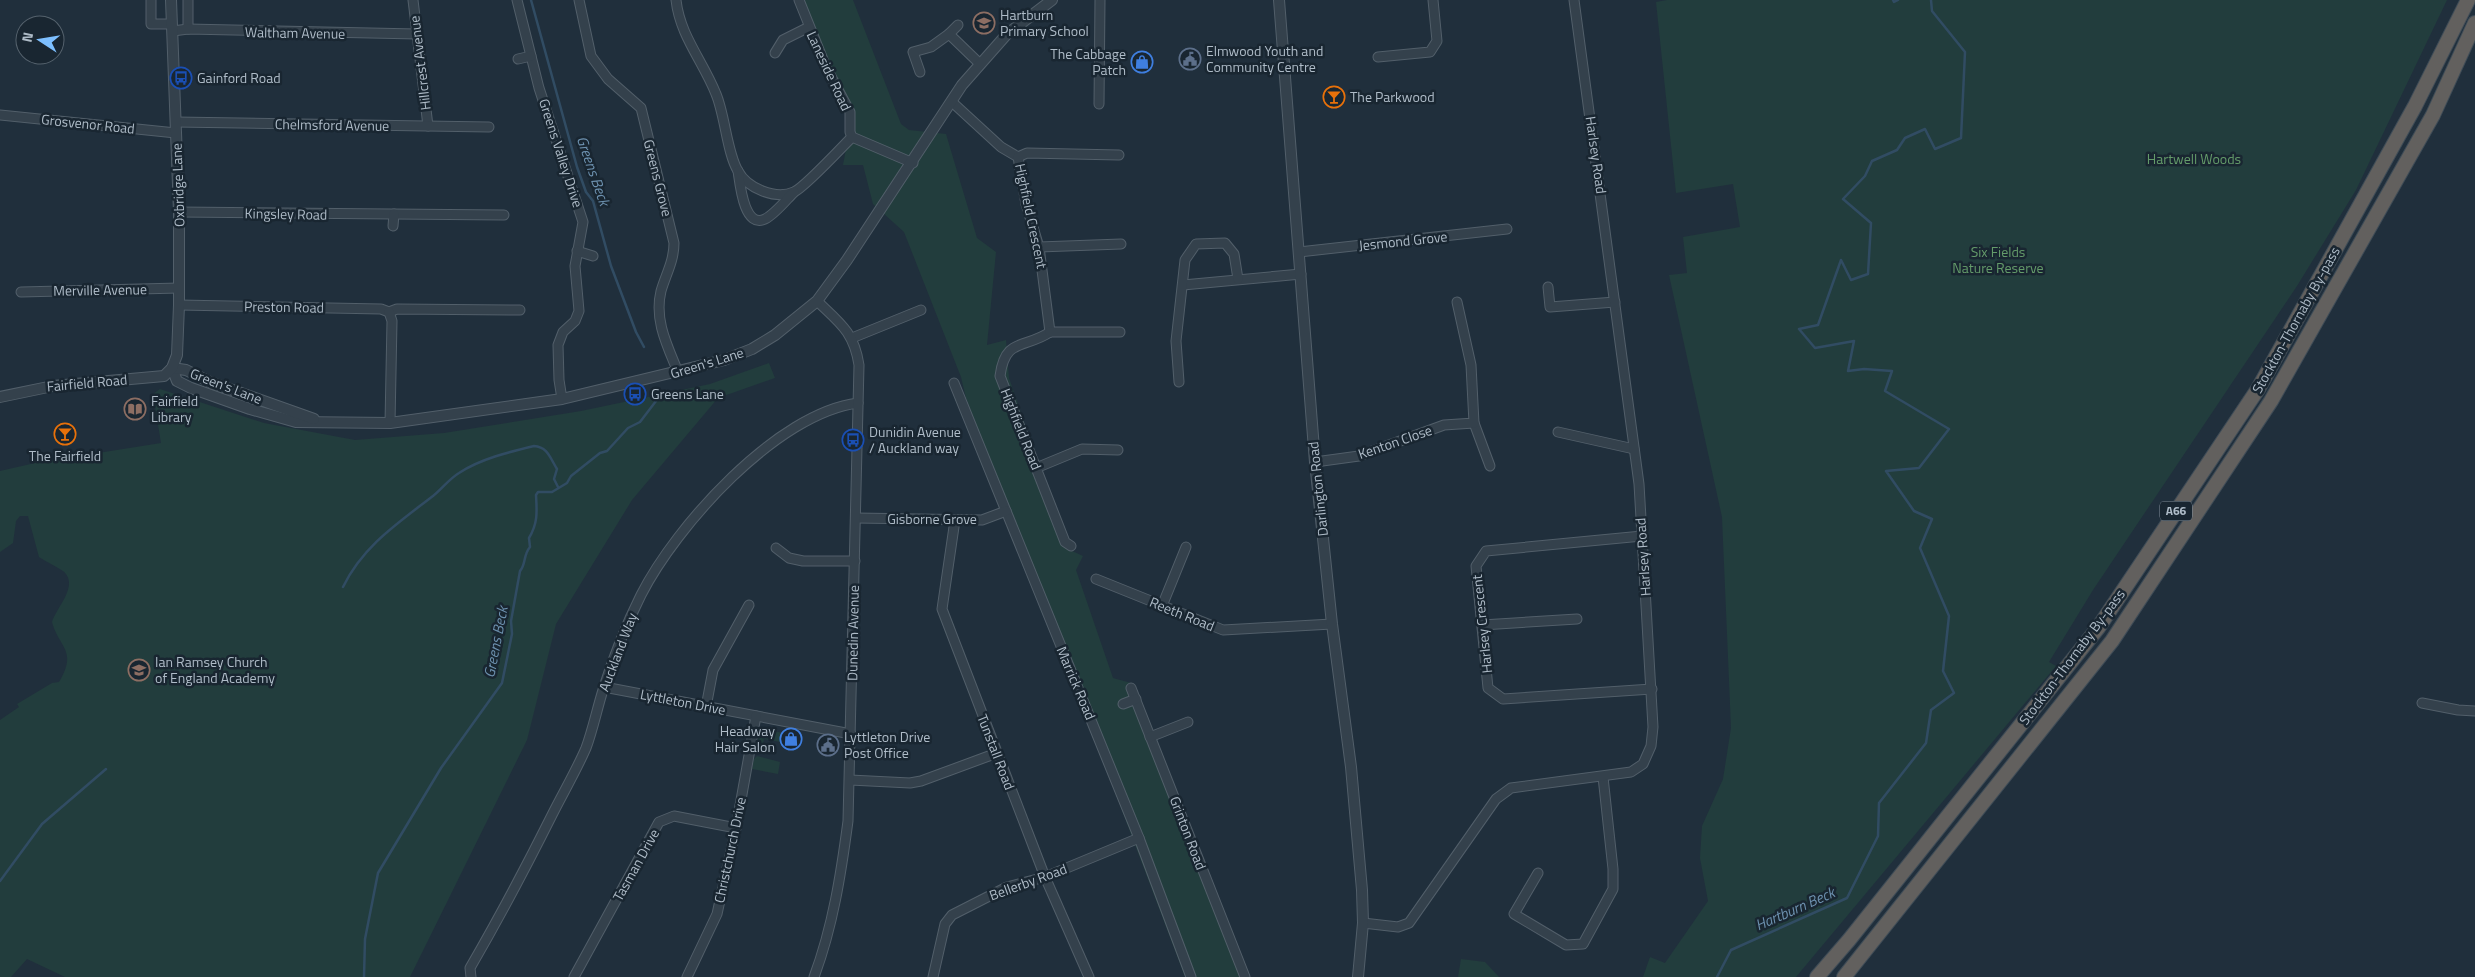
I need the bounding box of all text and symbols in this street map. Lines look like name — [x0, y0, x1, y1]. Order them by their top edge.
place label: Hartburn Primary School — [1000, 4, 1089, 41]
school or university icon: Hartburn Primary School — [972, 11, 996, 35]
north arrow — [15, 15, 65, 65]
street label: Hillcrest Avenue — [403, 15, 436, 112]
street label: Waltham Avenue — [245, 21, 345, 44]
street label: Laneside Road — [802, 27, 857, 114]
text: N — [16, 30, 38, 44]
place label: Elmwood Youth and Community Centre — [1206, 40, 1323, 77]
place label: The Cabbage Patch — [1050, 43, 1126, 80]
public building icon: Elmwood Youth and Community Centre — [1178, 47, 1202, 71]
shop icon: The Cabbage Patch — [1130, 50, 1154, 74]
bus stop icon: Gainford Road — [169, 66, 193, 90]
place label: Gainford Road — [197, 67, 281, 88]
bar icon: The Parkwood — [1322, 85, 1346, 109]
place label: The Parkwood — [1350, 86, 1435, 107]
street label: Greens Valley Drive — [534, 96, 589, 210]
street label: Grosvenor Road — [40, 108, 136, 139]
street label: Chelmsford Avenue — [275, 113, 389, 136]
street label: Harlsey Road — [1581, 115, 1612, 195]
water label: Greens Beck — [571, 133, 617, 211]
street label: Greens Grove — [639, 137, 678, 219]
street label: Oxbridge Lane — [166, 143, 189, 227]
park label: Hartwell Woods — [2147, 148, 2241, 169]
street label: Highfield Crescent — [1010, 161, 1053, 271]
street label: Kingsley Road — [245, 202, 327, 225]
street label: Jesmond Grove — [1358, 225, 1448, 256]
park label: Six Fields Nature Reserve — [1952, 241, 2044, 278]
street label: Stockton-Thornaby By-pass — [2246, 242, 2345, 397]
street label: Merville Avenue — [53, 278, 147, 301]
street label: Preston Road — [244, 295, 324, 318]
street label: Green's Lane — [668, 341, 746, 384]
street label: Green's Lane — [187, 362, 265, 409]
street label: Fairfield Road — [46, 369, 128, 396]
bus stop icon: Greens Lane — [623, 382, 647, 406]
place label: Greens Lane — [651, 383, 724, 404]
street label: Highfield Road — [996, 385, 1047, 473]
place label: Fairfield Library — [151, 390, 198, 427]
library icon: Fairfield Library — [123, 397, 147, 421]
street label: Kenton Close — [1355, 419, 1435, 464]
place label: Dunidin Avenue / Auckland way — [869, 421, 961, 458]
bar icon: The Fairfield — [53, 422, 77, 446]
bus stop icon: Dunidin Avenue / Auckland way — [841, 428, 865, 452]
street label: Darlington Road — [1302, 441, 1333, 537]
place label: The Fairfield — [29, 445, 101, 466]
road number: A66 — [2160, 502, 2192, 520]
street label: Gisborne Grove — [887, 508, 977, 529]
street label: Harlsey Road — [1629, 517, 1656, 597]
street label: Harlsey Crescent — [1466, 574, 1497, 674]
street label: Stockton-Thornaby By-pass — [2014, 584, 2130, 729]
street label: Dunedin Avenue — [841, 585, 864, 681]
street label: Reeth Road — [1147, 591, 1218, 636]
water label: Greens Beck — [477, 602, 514, 680]
street label: Auckland Way — [593, 609, 642, 694]
street label: Marrick Road — [1052, 643, 1101, 723]
place label: Ian Ramsey Church of England Academy — [155, 651, 275, 688]
school or university icon: Ian Ramsey Church of England Academy — [127, 658, 151, 682]
street label: Lyttleton Drive — [639, 683, 728, 720]
street label: Tunstall Road — [972, 711, 1020, 793]
place label: Headway Hair Salon — [715, 720, 775, 757]
place label: Lyttleton Drive Post Office — [844, 726, 930, 763]
shop icon: Headway Hair Salon — [779, 727, 803, 751]
public building icon: Lyttleton Drive Post Office — [816, 733, 840, 757]
street label: Grinton Road — [1165, 793, 1212, 873]
street label: Christchurch Drive — [708, 795, 751, 905]
street label: Tasman Drive — [607, 825, 664, 905]
street label: Bellerby Road — [986, 858, 1070, 905]
water label: Hartburn Beck — [1751, 880, 1840, 936]

